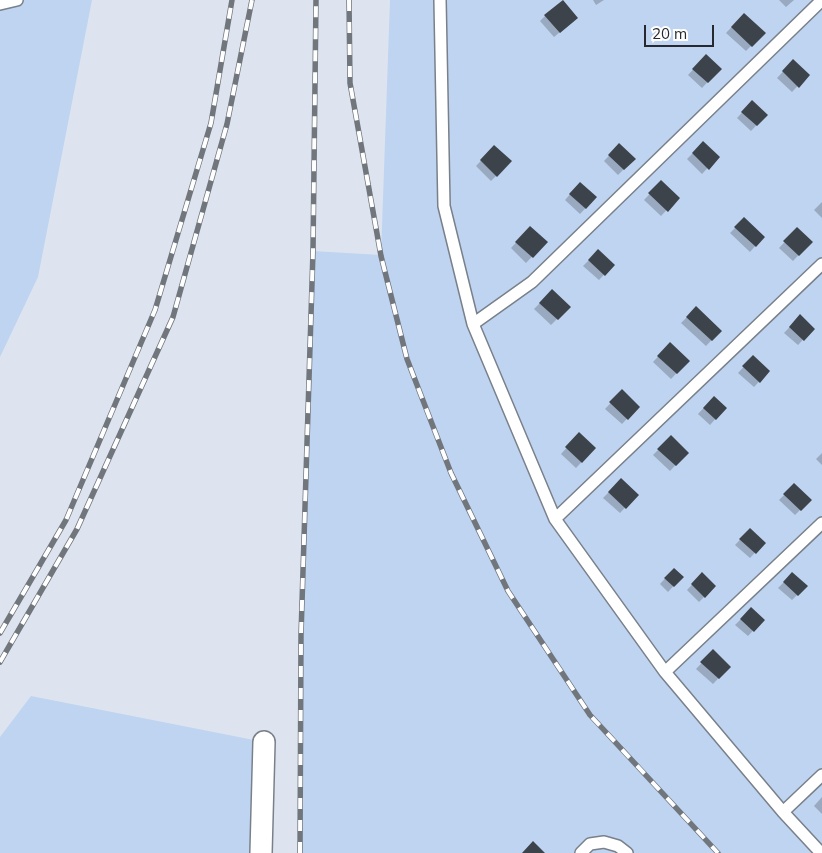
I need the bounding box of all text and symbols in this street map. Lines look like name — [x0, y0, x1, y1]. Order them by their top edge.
scale bar — [647, 15, 717, 47]
text: 20 m — [652, 24, 687, 43]

